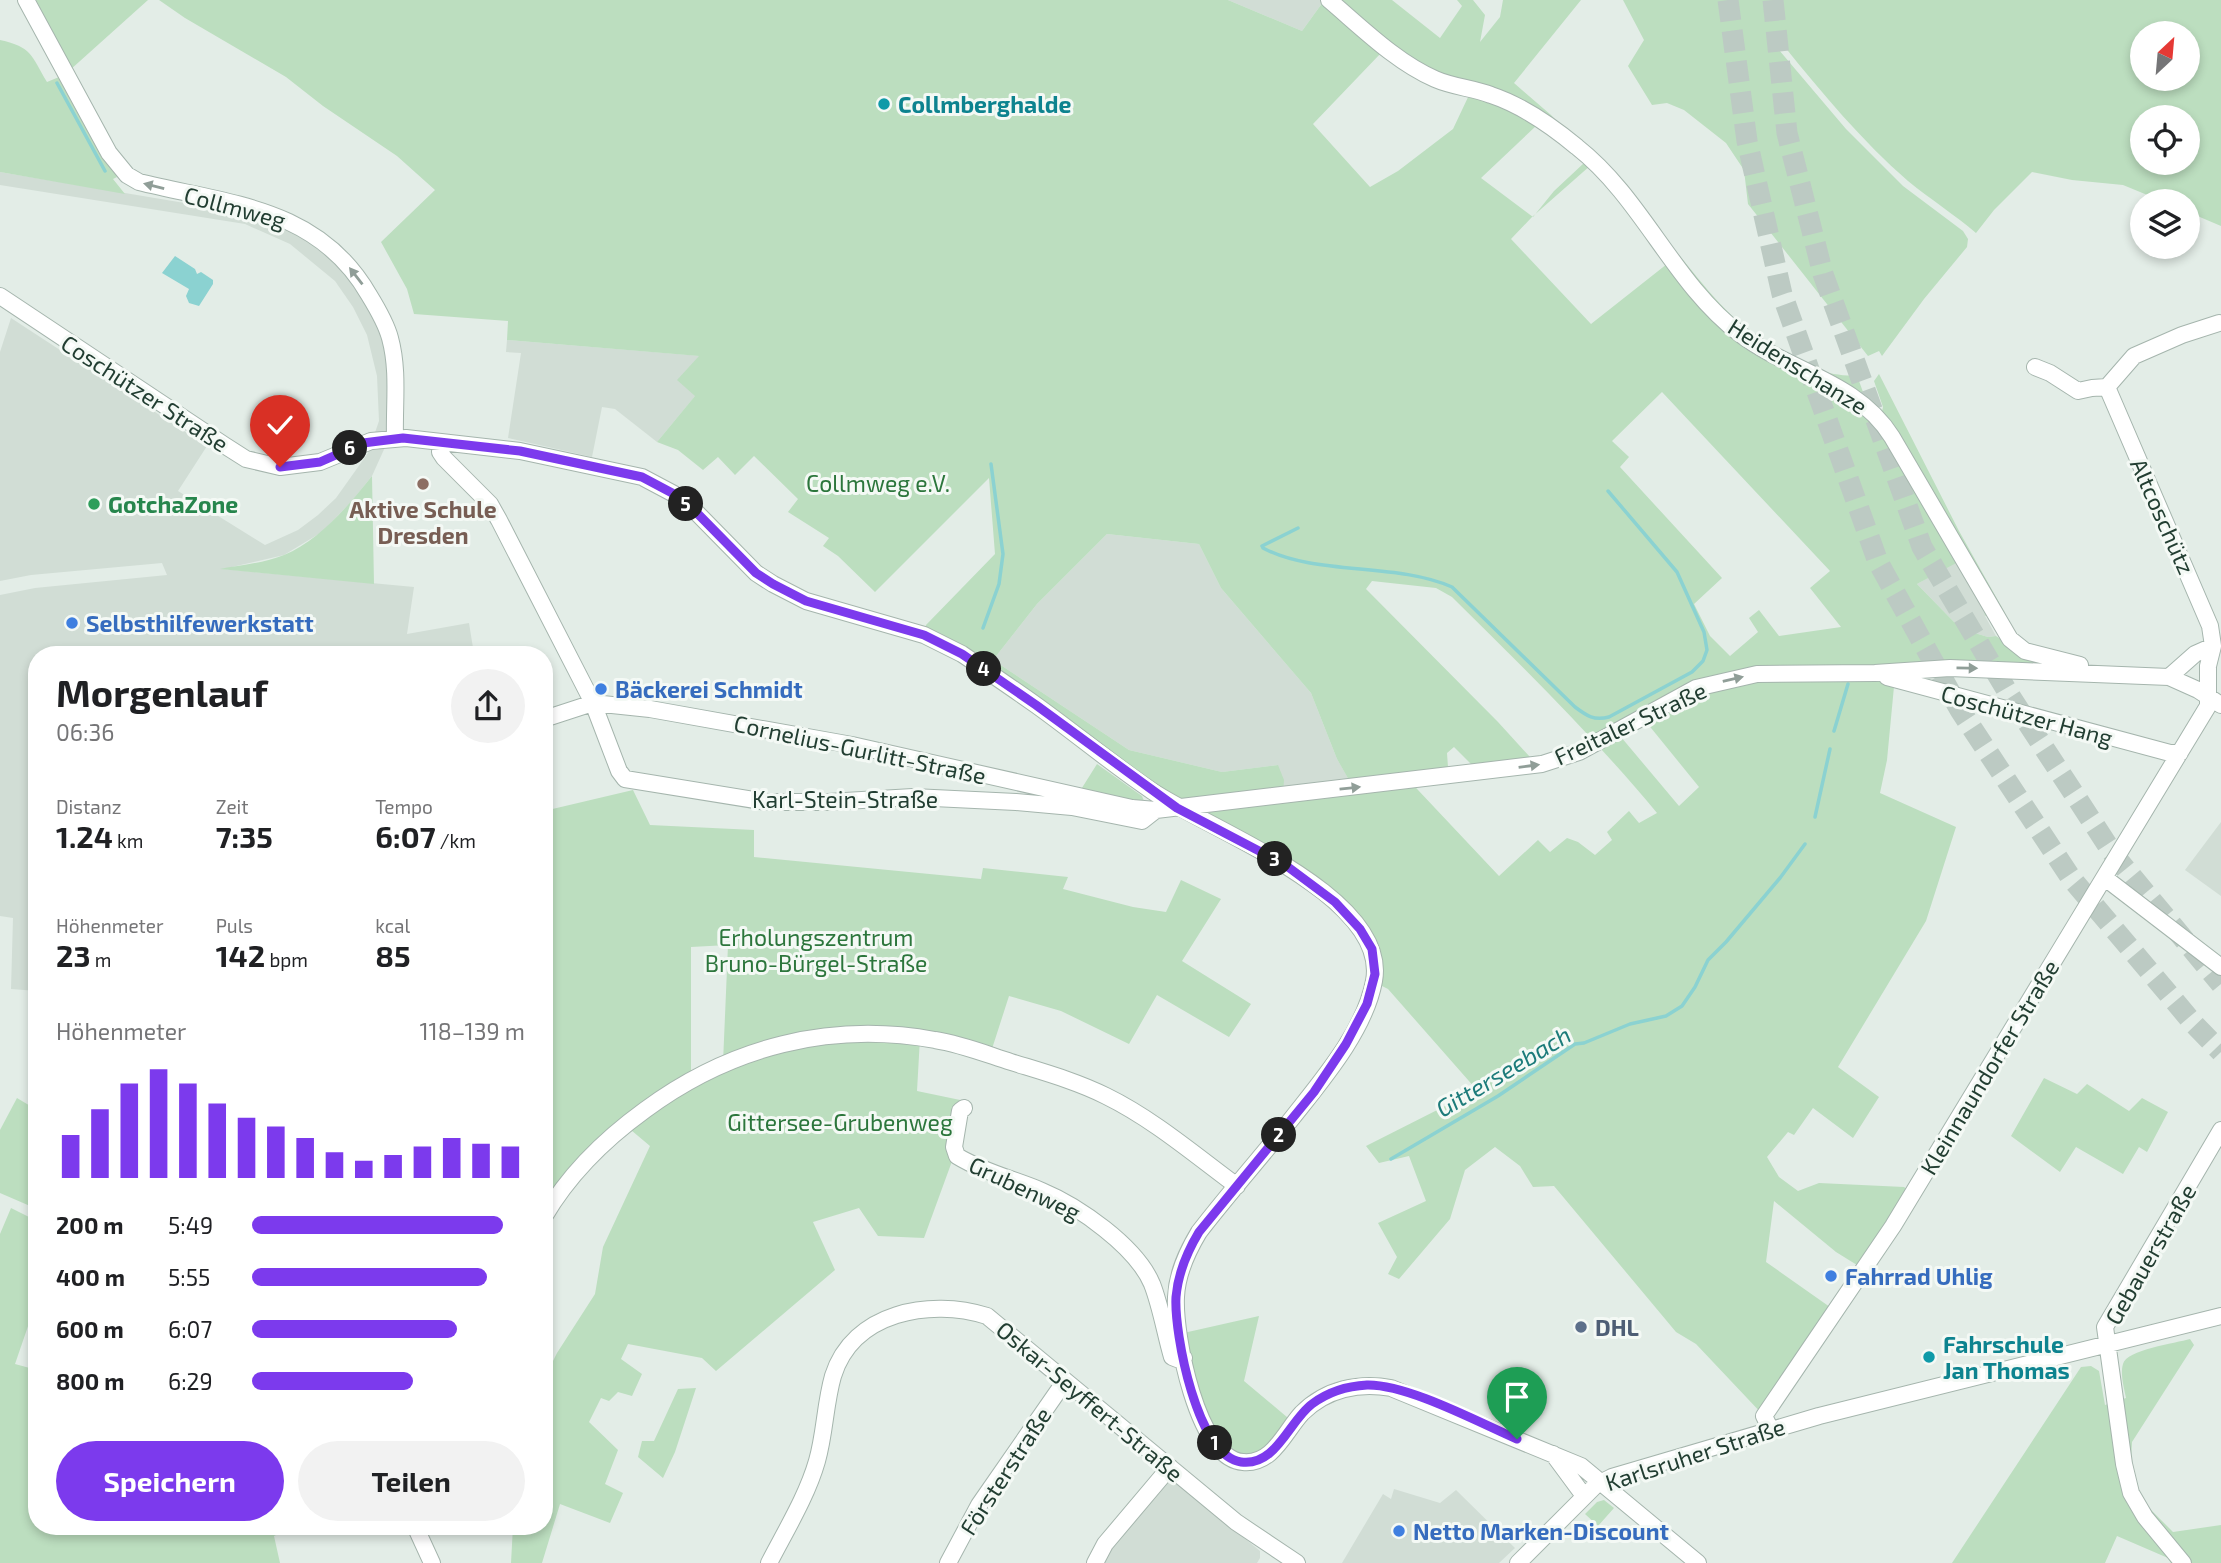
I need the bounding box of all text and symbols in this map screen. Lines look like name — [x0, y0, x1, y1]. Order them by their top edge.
north arrow — [2130, 21, 2200, 91]
map controls — [2130, 21, 2200, 259]
place label: Collmberghalde — [898, 90, 1071, 118]
marker: Collmberghalde — [876, 96, 892, 112]
button: locate — [2130, 105, 2200, 175]
one-way arrow — [143, 180, 165, 191]
street label: Collmweg — [181, 180, 289, 234]
button: layers — [2130, 189, 2200, 259]
one-way arrow — [349, 267, 364, 285]
street label: Heidenschanze — [1723, 312, 1873, 420]
street label: Coschützer Straße — [56, 329, 234, 457]
pin — [250, 395, 310, 467]
icon: check — [261, 406, 299, 444]
pin: 6 — [332, 430, 368, 466]
text: 6 — [344, 436, 355, 459]
street label: Altcoschütz — [2125, 454, 2201, 578]
park label: Collmweg e.V. — [806, 469, 950, 497]
marker: Aktive Schule Dresden — [415, 476, 431, 492]
pin: 5 — [668, 486, 704, 522]
place label: GotchaZone — [108, 490, 238, 518]
text: 5 — [680, 492, 691, 515]
place label: Aktive Schule Dresden — [349, 495, 497, 549]
marker: GotchaZone — [86, 496, 102, 512]
place label: Selbsthilfewerkstatt — [86, 609, 314, 637]
marker: Selbsthilfewerkstatt — [64, 615, 80, 631]
pin: 4 — [967, 652, 1002, 686]
text: 4 — [977, 657, 990, 680]
one-way arrow — [1957, 662, 1979, 674]
text: Morgenlauf — [56, 669, 268, 715]
button: share — [451, 669, 525, 743]
one-way arrow — [1722, 673, 1744, 684]
place label: Bäckerei Schmidt — [615, 675, 803, 703]
street label: Freitaler Straße — [1549, 676, 1711, 770]
street label: Coschützer Hang — [1938, 679, 2116, 751]
marker: Bäckerei Schmidt — [593, 681, 609, 697]
street label: Cornelius-Gurlitt-Straße — [731, 709, 989, 789]
text: 06:36 — [56, 718, 114, 746]
one-way arrow — [1518, 760, 1540, 771]
one-way arrow — [1339, 782, 1361, 793]
street label: Karl-Stein-Straße — [752, 785, 938, 813]
text: Distanz — [56, 795, 121, 818]
text: Zeit — [216, 795, 249, 818]
text: Tempo — [375, 795, 433, 818]
text: 1.24 — [56, 818, 113, 854]
text: 7:35 — [216, 818, 273, 854]
text: 6:07 — [375, 818, 436, 854]
text: km — [113, 829, 143, 852]
text: /km — [436, 829, 476, 852]
pin: 3 — [1258, 842, 1292, 876]
text: 3 — [1269, 847, 1280, 870]
text: Höhenmeter — [56, 914, 164, 937]
text: Puls — [216, 914, 253, 937]
text: kcal — [375, 914, 410, 937]
park label: Erholungszentrum Bruno-Bürgel-Straße — [705, 923, 927, 977]
text: 23 — [56, 937, 90, 973]
text: 142 — [216, 937, 265, 973]
text: 85 — [375, 937, 411, 973]
text: m — [90, 948, 111, 971]
text: bpm — [265, 948, 308, 971]
street label: Kleinnaundorfer Straße — [1914, 954, 2064, 1180]
text: Höhenmeter — [56, 1017, 186, 1045]
text: 118–139 m — [419, 1017, 525, 1045]
water label: Gitterseebach — [1430, 1019, 1576, 1123]
park label: Gittersee-Grubenweg — [727, 1108, 953, 1136]
pin: 2 — [1262, 1118, 1296, 1152]
text: 2 — [1273, 1123, 1284, 1146]
street label: Grubenweg — [965, 1150, 1085, 1226]
street label: Gebauerstraße — [2099, 1179, 2201, 1329]
text: 200 m — [56, 1211, 124, 1239]
text: 5:49 — [168, 1211, 213, 1239]
place label: Fahrrad Uhlig — [1845, 1262, 1993, 1290]
text: 400 m — [56, 1263, 125, 1291]
text: 5:55 — [168, 1263, 210, 1291]
marker: Fahrrad Uhlig — [1823, 1268, 1839, 1284]
place label: DHL — [1595, 1313, 1639, 1341]
text: 600 m — [56, 1315, 124, 1343]
text: 6:07 — [168, 1315, 212, 1343]
street label: Oskar-Seyffert-Straße — [991, 1315, 1189, 1487]
marker: DHL — [1573, 1319, 1589, 1335]
place label: Fahrschule Jan Thomas — [1943, 1330, 2070, 1384]
marker: Fahrschule Jan Thomas — [1921, 1349, 1937, 1365]
text: 800 m — [56, 1367, 125, 1395]
text: 6:29 — [168, 1367, 213, 1395]
pin — [1487, 1367, 1547, 1439]
icon: arrive — [1498, 1378, 1536, 1416]
street label: Försterstraße — [953, 1402, 1057, 1540]
street label: Karlsruher Straße — [1602, 1412, 1788, 1496]
pin: 1 — [1198, 1426, 1232, 1460]
text: 1 — [1210, 1431, 1219, 1454]
button: Speichern — [56, 1441, 284, 1521]
button: Teilen — [298, 1441, 525, 1521]
place label: Netto Marken-Discount — [1413, 1517, 1669, 1545]
marker: Netto Marken-Discount — [1391, 1523, 1407, 1539]

